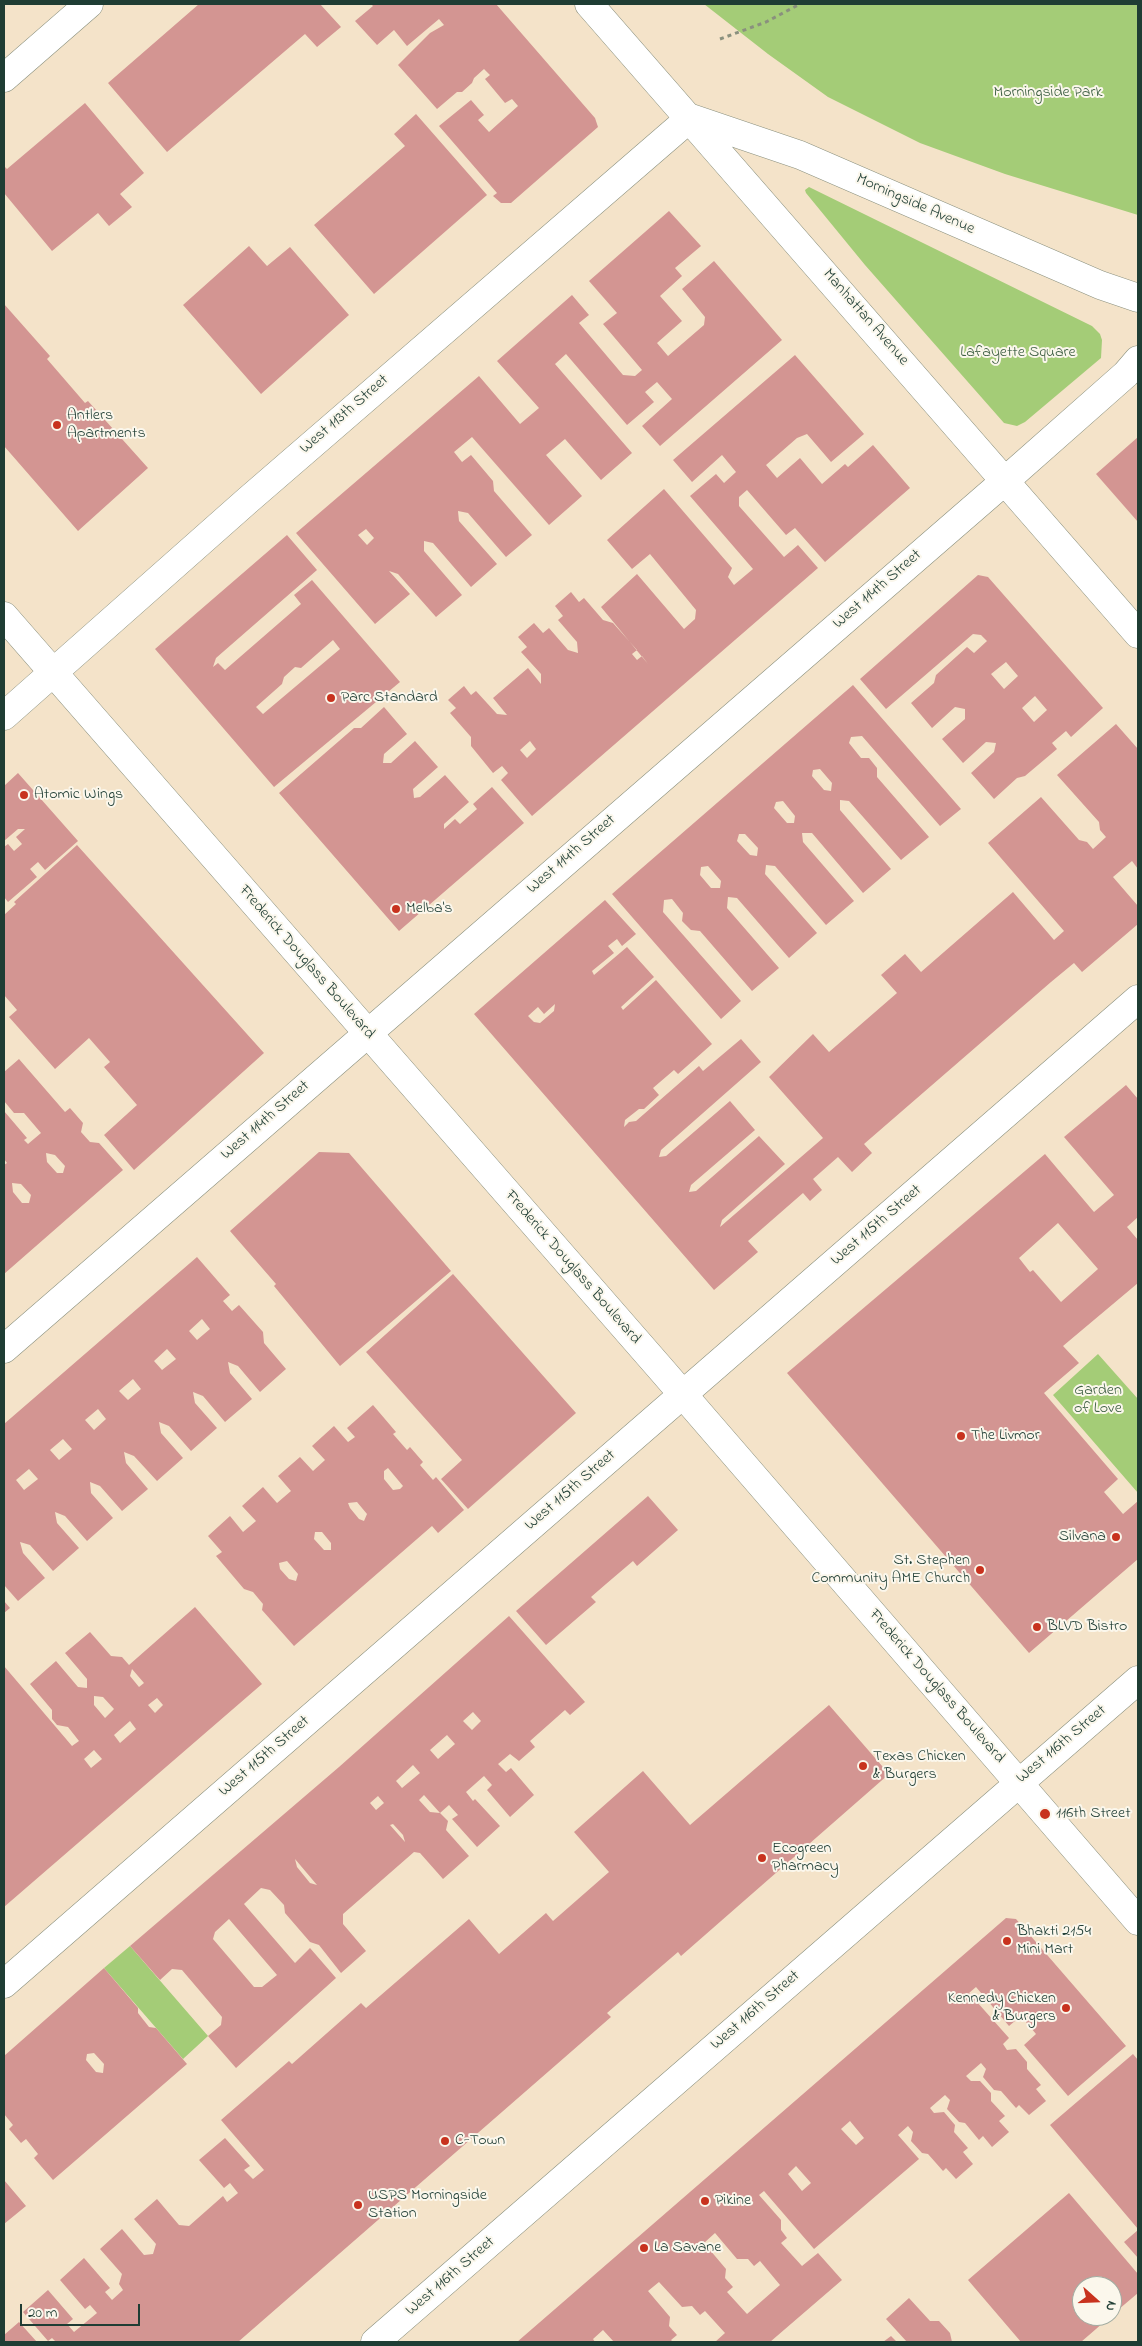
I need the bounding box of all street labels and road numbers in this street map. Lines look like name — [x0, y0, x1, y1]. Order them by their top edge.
street label: Morningside Avenue — [853, 170, 977, 240]
street label: Manhattan Avenue — [818, 266, 912, 370]
street label: West 113th Street — [297, 371, 393, 459]
street label: West 114th Street — [830, 546, 926, 634]
street label: West 114th Street — [524, 811, 620, 899]
street label: Frederick Douglass Boulevard — [234, 882, 378, 1044]
street label: West 114th Street — [218, 1077, 314, 1165]
street label: West 115th Street — [828, 1181, 926, 1271]
street label: Frederick Douglass Boulevard — [500, 1187, 644, 1349]
street label: West 115th Street — [522, 1446, 620, 1536]
street label: Frederick Douglass Boulevard — [864, 1606, 1008, 1768]
street label: West 116th Street — [1013, 1702, 1111, 1788]
street label: West 115th Street — [216, 1712, 314, 1802]
street label: West 116th Street — [708, 1967, 804, 2055]
street label: West 116th Street — [403, 2233, 499, 2321]

